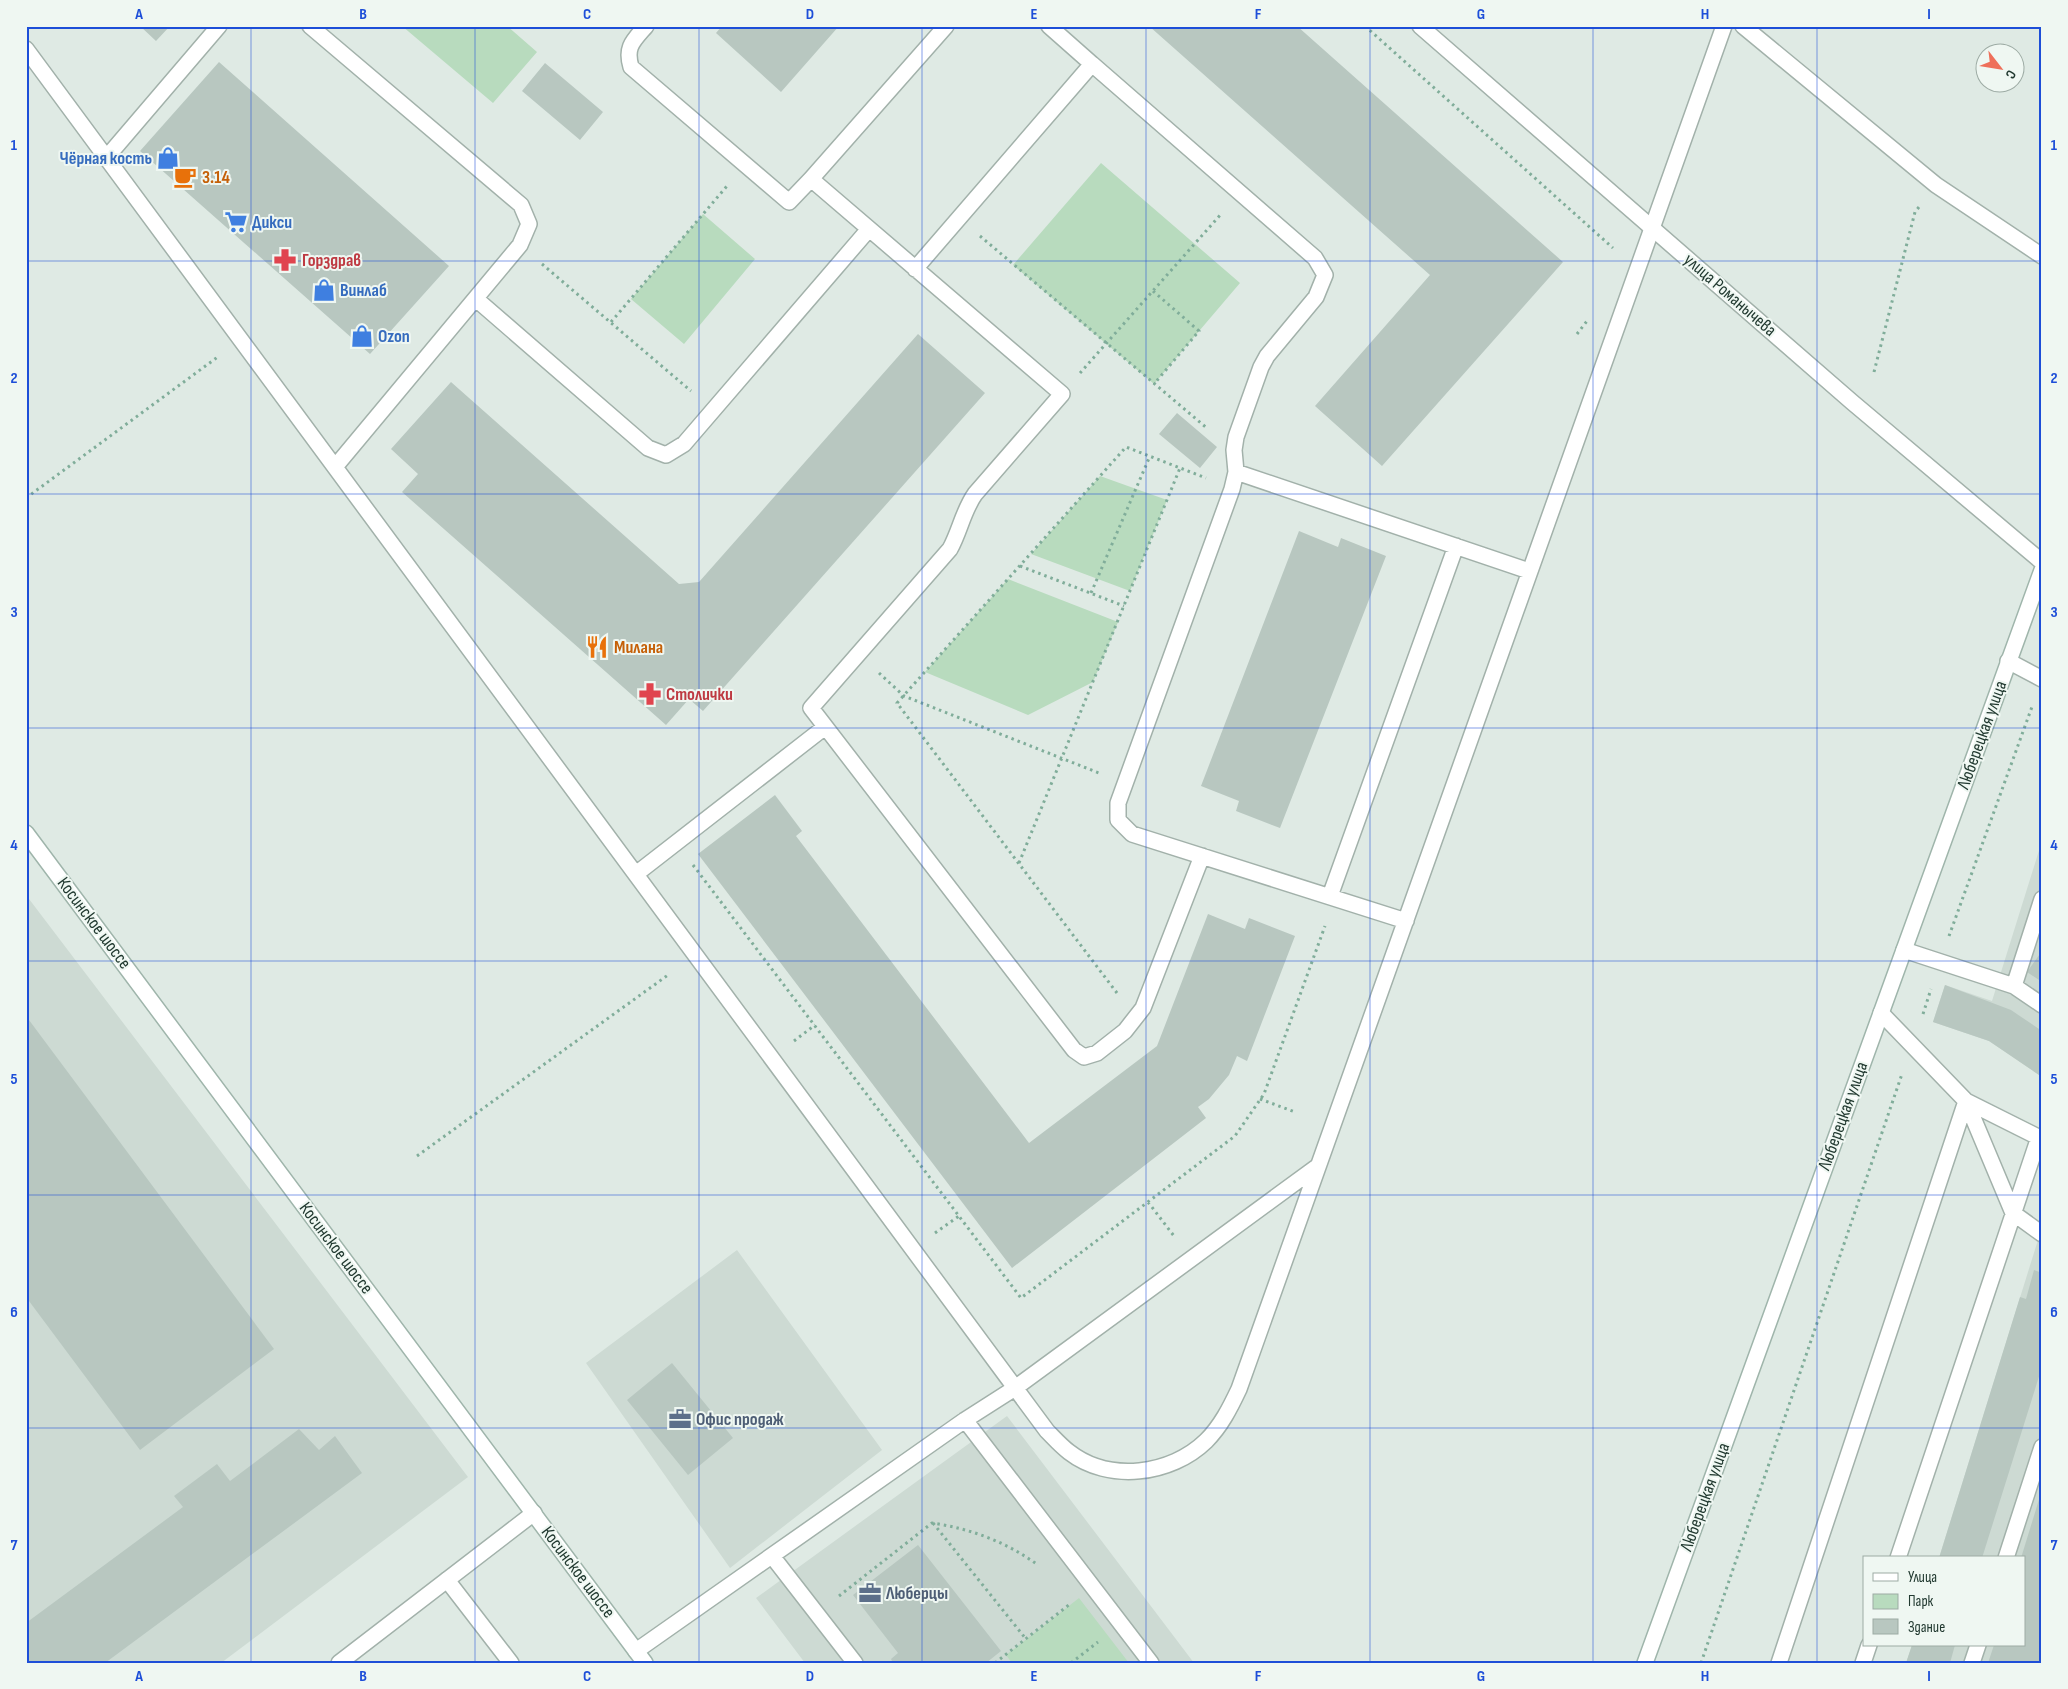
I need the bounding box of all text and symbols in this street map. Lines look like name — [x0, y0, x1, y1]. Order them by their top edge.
text: A — [134, 5, 143, 24]
text: B — [359, 5, 367, 24]
text: C — [583, 5, 591, 24]
text: D — [806, 5, 814, 24]
text: E — [1031, 5, 1038, 24]
text: F — [1255, 5, 1262, 24]
text: G — [1477, 5, 1485, 24]
text: H — [1701, 5, 1709, 24]
text: I — [1927, 5, 1931, 24]
north arrow — [1976, 42, 2026, 92]
text: С — [2002, 67, 2020, 82]
text: 1 — [11, 136, 18, 155]
text: 1 — [2051, 136, 2058, 155]
shop icon: Чёрная кость — [155, 145, 181, 171]
place label: Чёрная кость — [60, 148, 152, 169]
cafe icon: 3.14 — [172, 164, 198, 190]
place label: 3.14 — [202, 167, 230, 188]
supermarket icon: Дикси — [223, 209, 249, 235]
place label: Дикси — [252, 212, 292, 233]
pharmacy icon: Горздрав — [272, 247, 298, 273]
street label: улица Романычева — [1680, 249, 1780, 341]
place label: Горздрав — [302, 250, 361, 271]
shop icon: Винлаб — [311, 277, 337, 303]
place label: Винлаб — [340, 280, 387, 301]
shop icon: Ozon — [349, 323, 375, 349]
place label: Ozon — [378, 326, 410, 347]
text: 2 — [10, 369, 18, 388]
text: 2 — [2050, 369, 2058, 388]
text: 3 — [10, 603, 18, 622]
text: 3 — [2050, 603, 2058, 622]
restaurant icon: Милана — [584, 634, 610, 660]
place label: Милана — [614, 637, 663, 658]
street label: Люберецкая улица — [1952, 678, 2011, 793]
pharmacy icon: Столички — [637, 681, 663, 707]
place label: Столички — [666, 684, 733, 705]
text: 4 — [10, 836, 18, 855]
text: 4 — [2050, 836, 2058, 855]
street label: Косинское шоссе — [53, 873, 135, 973]
street label: Люберецкая улица — [1813, 1059, 1872, 1174]
text: 5 — [10, 1070, 18, 1089]
text: 5 — [2050, 1070, 2058, 1089]
street label: Косинское шоссе — [295, 1198, 377, 1298]
text: 6 — [10, 1303, 18, 1322]
text: 6 — [2050, 1303, 2058, 1322]
office icon: Офис продаж — [667, 1406, 693, 1432]
place label: Офис продаж — [696, 1409, 784, 1430]
street label: Люберецкая улица — [1675, 1440, 1734, 1555]
street label: Косинское шоссе — [537, 1522, 619, 1622]
text: 7 — [11, 1536, 18, 1555]
text: 7 — [2051, 1536, 2058, 1555]
legend — [1863, 1556, 2026, 1646]
text: Улица — [1908, 1568, 1937, 1587]
office icon: Люберцы — [857, 1580, 883, 1606]
place label: Люберцы — [885, 1583, 948, 1604]
text: Парк — [1908, 1592, 1934, 1611]
text: Здание — [1908, 1618, 1945, 1637]
text: A — [134, 1667, 143, 1686]
text: B — [359, 1667, 367, 1686]
text: C — [583, 1667, 591, 1686]
text: D — [806, 1667, 814, 1686]
text: E — [1031, 1667, 1038, 1686]
text: F — [1255, 1667, 1262, 1686]
text: G — [1477, 1667, 1485, 1686]
text: H — [1701, 1667, 1709, 1686]
text: I — [1927, 1667, 1931, 1686]

